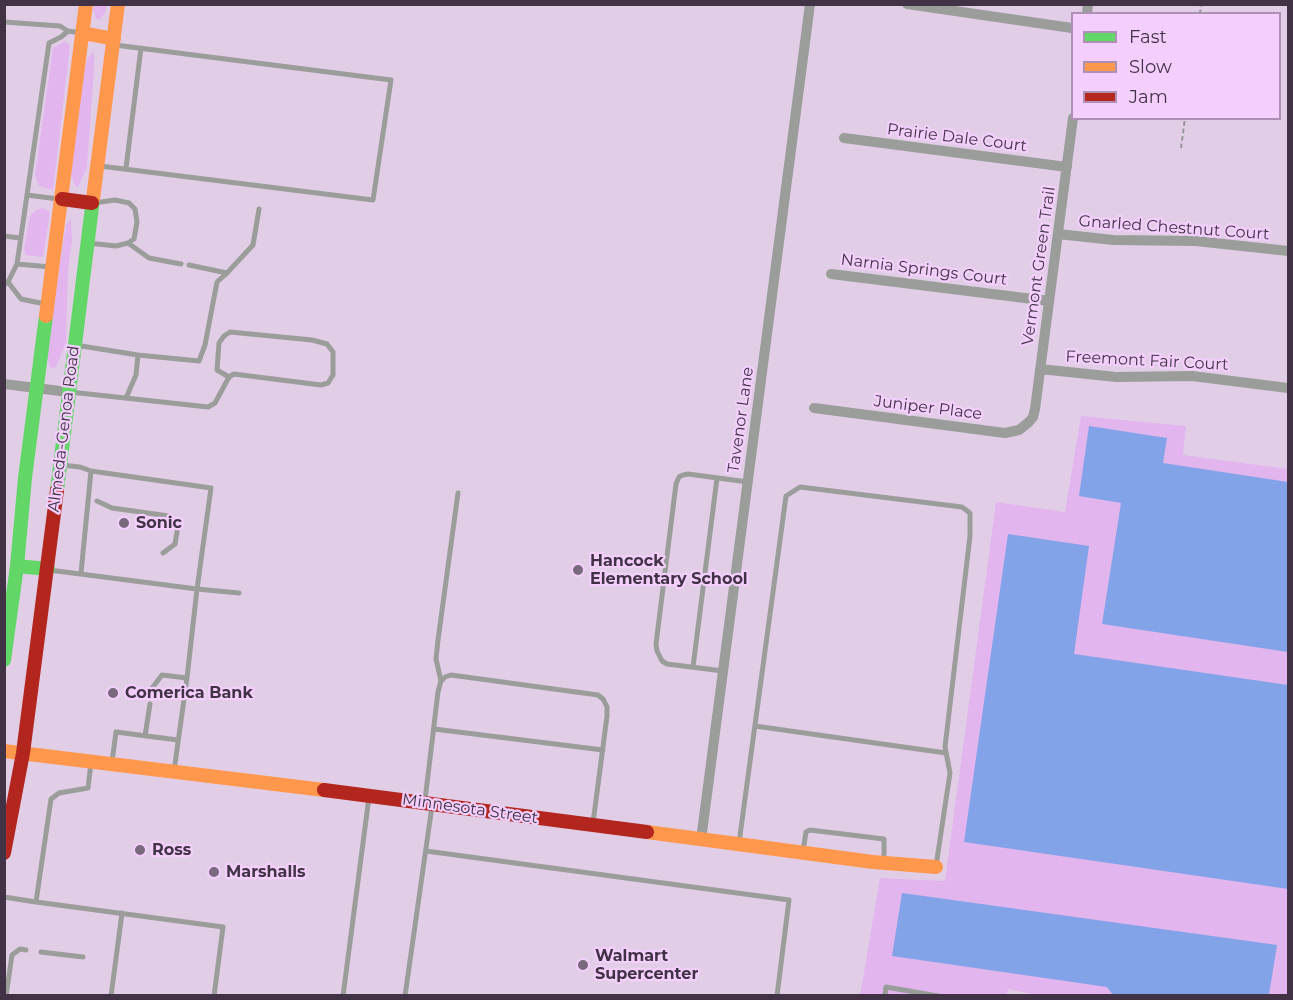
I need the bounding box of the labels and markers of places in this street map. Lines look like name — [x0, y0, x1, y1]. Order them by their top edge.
place label: Sonic — [136, 513, 182, 533]
marker: Sonic — [117, 516, 131, 530]
place label: Hancock Elementary School — [590, 551, 748, 589]
marker: Hancock Elementary School — [571, 563, 585, 577]
place label: Comerica Bank — [125, 683, 253, 703]
marker: Comerica Bank — [106, 686, 120, 700]
place label: Ross — [152, 840, 191, 860]
marker: Ross — [133, 843, 147, 857]
place label: Marshalls — [226, 862, 306, 882]
marker: Marshalls — [207, 865, 221, 879]
place label: Walmart Supercenter — [595, 946, 698, 984]
marker: Walmart Supercenter — [576, 958, 590, 972]

